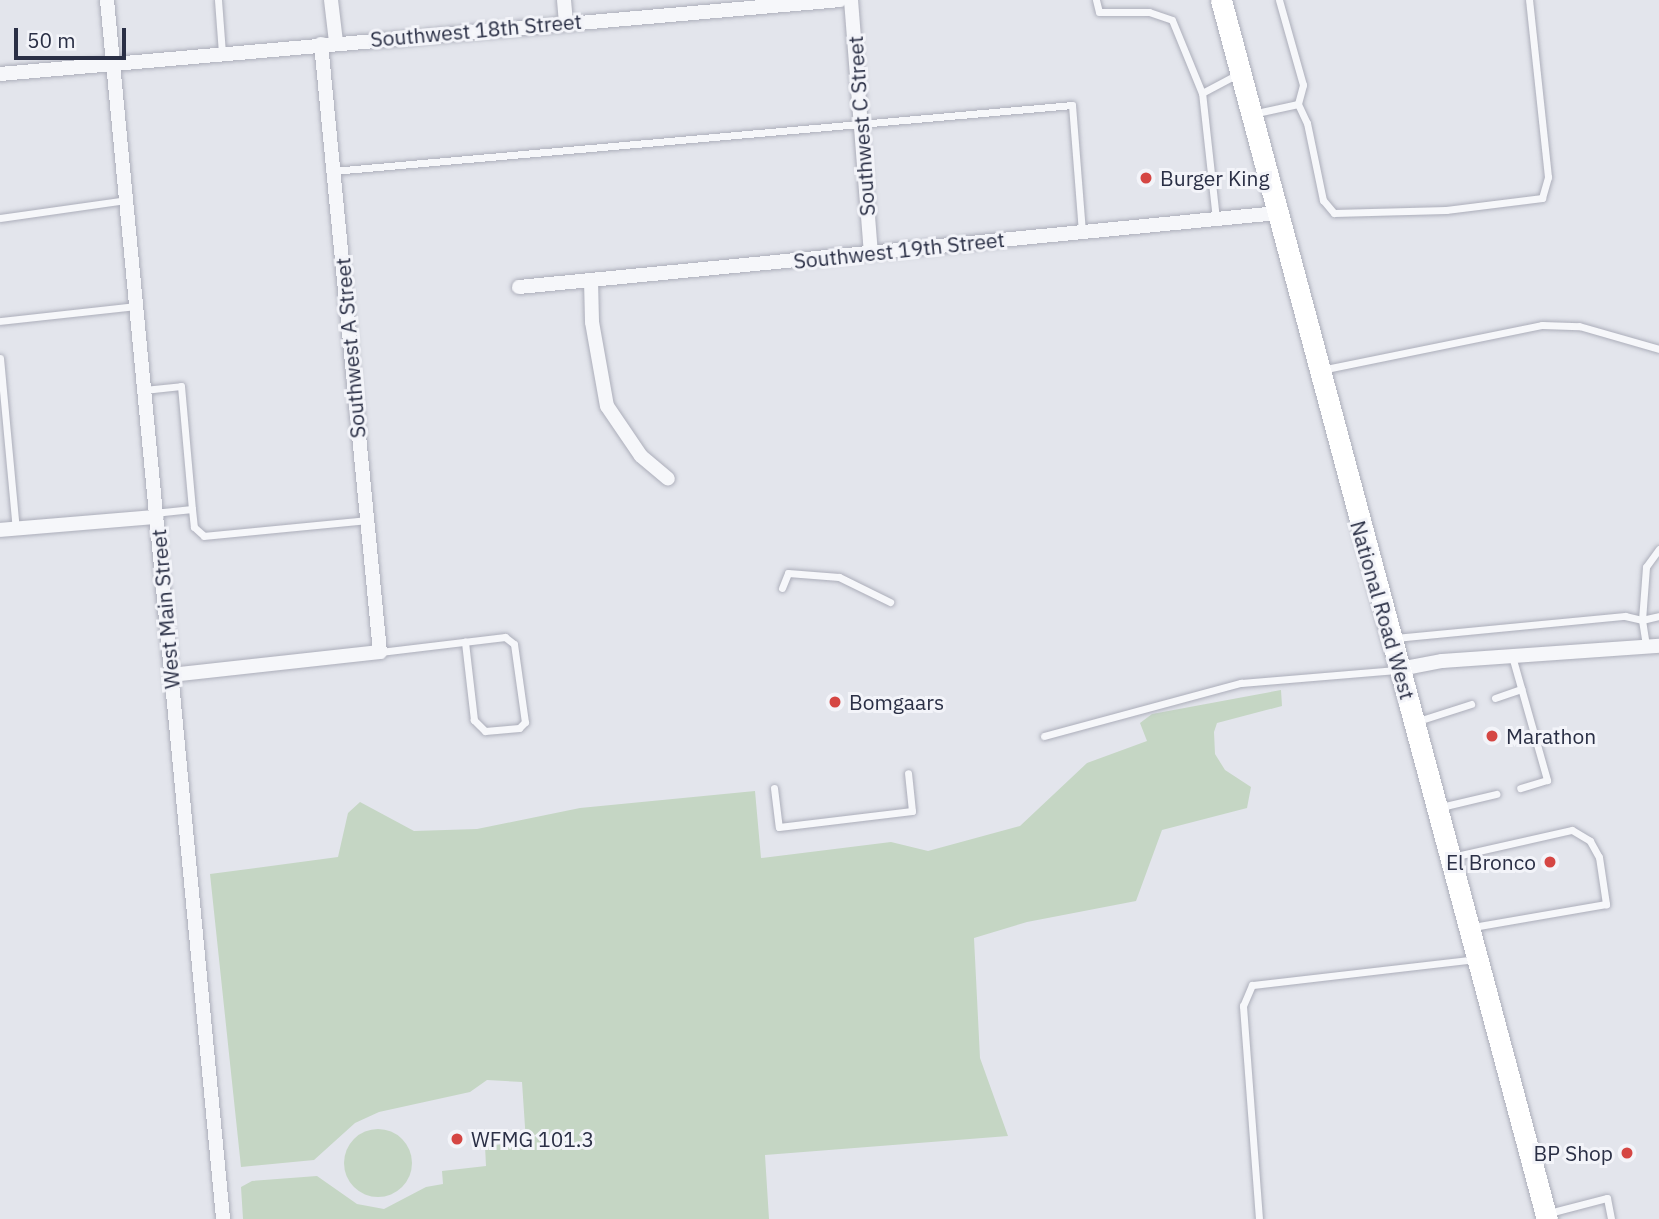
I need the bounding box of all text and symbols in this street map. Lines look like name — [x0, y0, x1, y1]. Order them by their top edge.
street label: Southwest 18th Street — [369, 8, 583, 52]
scale bar — [18, 14, 130, 58]
text: 50 m — [27, 26, 76, 54]
street label: Southwest C Street — [842, 35, 880, 217]
place label: Burger King — [1160, 165, 1270, 191]
marker: Burger King — [1138, 170, 1154, 186]
street label: Southwest 19th Street — [792, 226, 1006, 274]
street label: Southwest A Street — [330, 257, 370, 439]
street label: National Road West — [1345, 518, 1421, 702]
street label: West Main Street — [145, 528, 185, 690]
place label: Bomgaars — [849, 689, 944, 715]
marker: Bomgaars — [827, 694, 843, 710]
place label: Marathon — [1506, 723, 1596, 749]
marker: Marathon — [1484, 728, 1500, 744]
place label: El Bronco — [1446, 849, 1536, 875]
marker: El Bronco — [1542, 854, 1558, 870]
place label: WFMG 101.3 — [471, 1126, 594, 1152]
marker: WFMG 101.3 — [449, 1131, 465, 1147]
place label: BP Shop — [1534, 1140, 1613, 1166]
marker: BP Shop — [1619, 1145, 1635, 1161]

